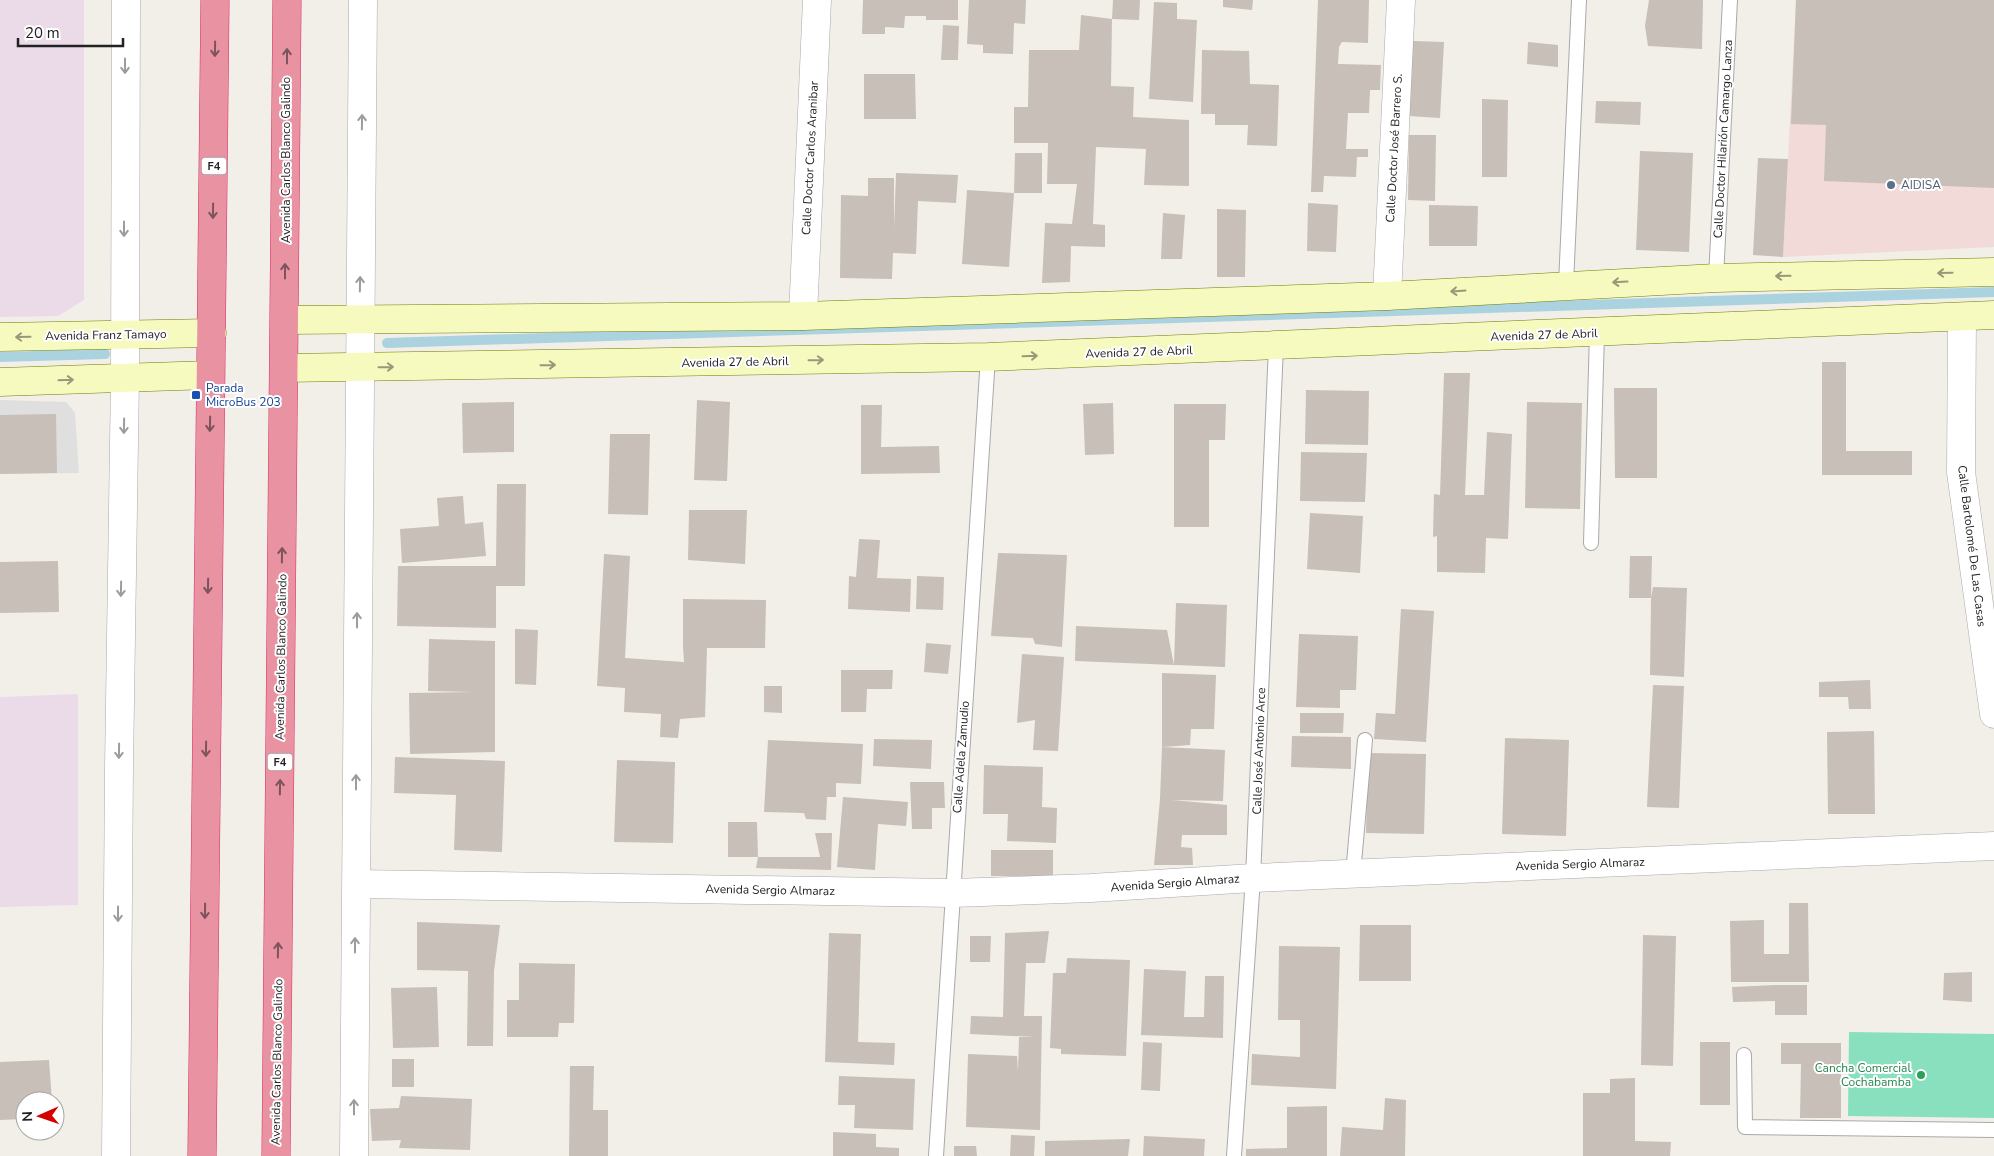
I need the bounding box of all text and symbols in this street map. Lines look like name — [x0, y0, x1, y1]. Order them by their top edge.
scale bar — [18, 15, 122, 47]
text: 20 m — [25, 23, 60, 43]
street label: Calle Doctor Hilarión Camargo Lanza — [1710, 39, 1736, 239]
one-way arrow — [210, 40, 220, 56]
one-way arrow — [282, 48, 292, 64]
one-way arrow — [120, 58, 130, 74]
street label: Calle Doctor José Barrero S. — [1382, 73, 1406, 223]
street label: Avenida Carlos Blanco Galindo — [278, 76, 294, 243]
street label: Calle Doctor Carlos Aranibar — [798, 80, 822, 235]
one-way arrow — [357, 114, 367, 130]
road number: F4 — [202, 158, 226, 175]
place label: AIDISA — [1901, 177, 1941, 193]
marker: AIDISA — [1885, 179, 1897, 191]
one-way arrow — [208, 202, 218, 219]
one-way arrow — [120, 220, 129, 236]
one-way arrow — [280, 263, 290, 280]
one-way arrow — [1938, 268, 1954, 278]
one-way arrow — [1775, 271, 1792, 281]
one-way arrow — [355, 276, 365, 292]
one-way arrow — [1613, 277, 1629, 287]
one-way arrow — [1450, 287, 1466, 296]
street label: Avenida 27 de Abril — [1490, 325, 1598, 345]
street label: Avenida Franz Tamayo — [45, 326, 167, 344]
one-way arrow — [15, 332, 31, 341]
street label: Avenida 27 de Abril — [1085, 342, 1193, 362]
one-way arrow — [1022, 351, 1038, 360]
street label: Avenida 27 de Abril — [681, 353, 789, 371]
one-way arrow — [807, 355, 823, 365]
one-way arrow — [540, 360, 556, 370]
one-way arrow — [377, 362, 393, 372]
one-way arrow — [58, 375, 74, 384]
place label: Parada MicroBus 203 — [206, 380, 281, 410]
marker: Parada MicroBus 203 — [190, 389, 202, 401]
one-way arrow — [205, 416, 215, 432]
one-way arrow — [119, 418, 129, 434]
street label: Calle Bartolomé De Las Casas — [1954, 464, 1990, 628]
one-way arrow — [277, 547, 287, 564]
street label: Avenida Carlos Blanco Galindo — [272, 573, 290, 740]
one-way arrow — [203, 578, 213, 594]
one-way arrow — [117, 581, 126, 597]
one-way arrow — [352, 612, 362, 628]
street label: Calle José Antonio Arce — [1249, 687, 1269, 815]
street label: Calle Adela Zamudio — [949, 700, 973, 814]
one-way arrow — [201, 740, 211, 757]
one-way arrow — [114, 743, 124, 759]
road number: F4 — [268, 754, 292, 770]
one-way arrow — [351, 775, 361, 791]
one-way arrow — [275, 780, 285, 796]
street label: Avenida Sergio Almaraz — [1515, 854, 1645, 874]
street label: Avenida Sergio Almaraz — [1110, 870, 1241, 896]
street label: Avenida Sergio Almaraz — [705, 881, 835, 899]
one-way arrow — [200, 903, 209, 919]
one-way arrow — [113, 906, 123, 922]
one-way arrow — [350, 937, 360, 954]
one-way arrow — [273, 942, 283, 958]
street label: Avenida Carlos Blanco Galindo — [268, 978, 286, 1145]
place label: Cancha Comercial Cochabamba — [1815, 1060, 1911, 1090]
marker: Cancha Comercial Cochabamba — [1915, 1069, 1927, 1081]
north arrow — [15, 1091, 65, 1141]
one-way arrow — [349, 1100, 359, 1116]
text: N — [18, 1111, 37, 1122]

